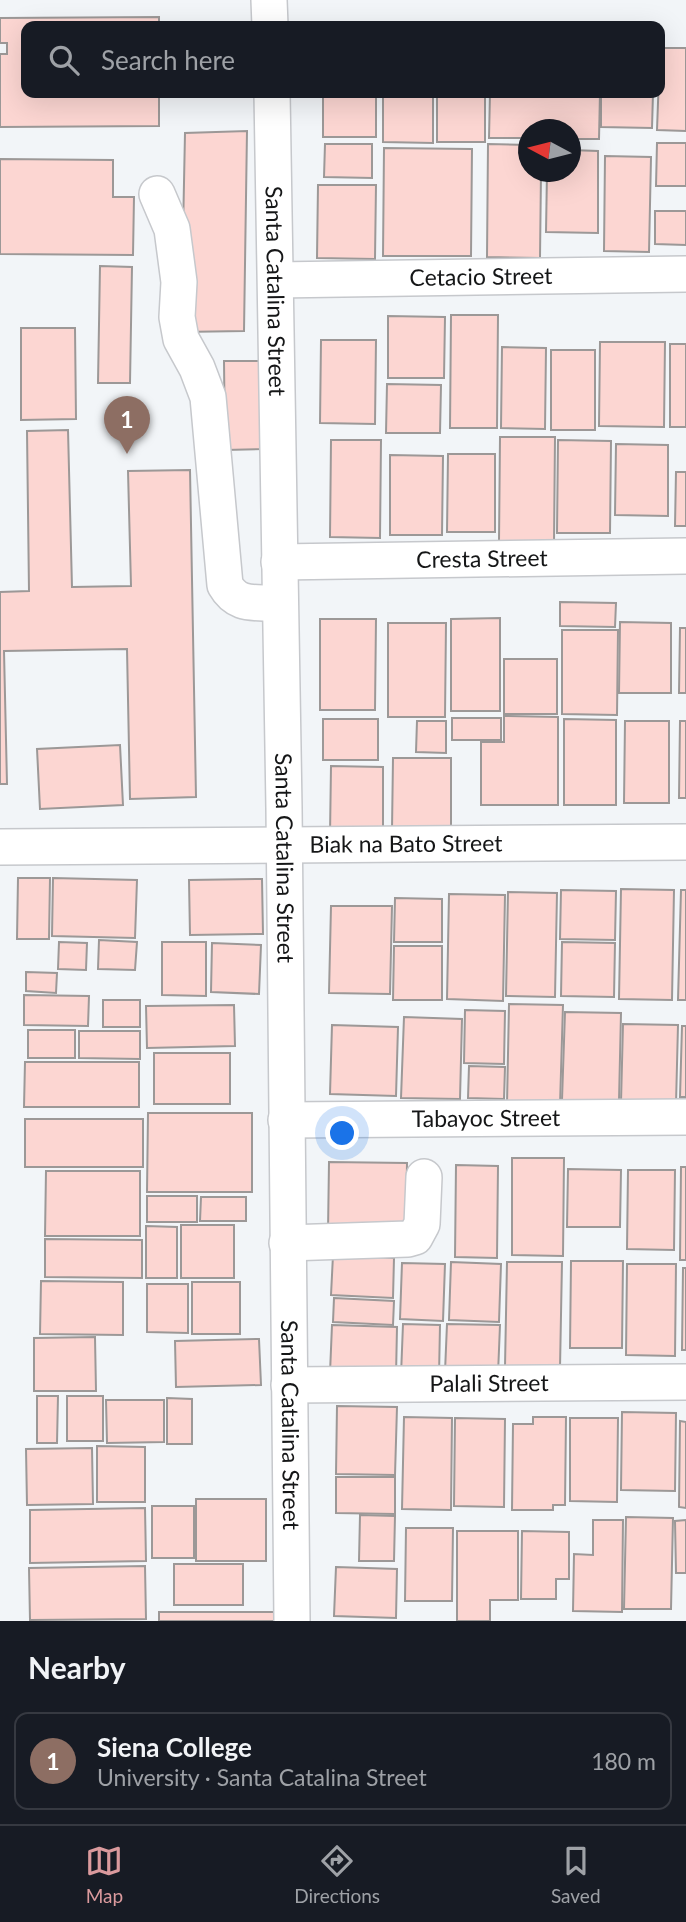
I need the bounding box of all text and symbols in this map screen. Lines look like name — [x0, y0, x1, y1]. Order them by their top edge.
search box — [21, 21, 665, 98]
icon: search — [45, 41, 83, 79]
text: Search here — [101, 44, 235, 76]
north arrow — [518, 119, 581, 182]
street label: Santa Catalina Street — [261, 186, 292, 397]
street label: Cetacio Street — [409, 261, 553, 291]
pin: 1 — [104, 396, 150, 454]
street label: Cresta Street — [416, 543, 549, 573]
street label: Santa Catalina Street — [270, 753, 301, 964]
street label: Biak na Bato Street — [309, 828, 503, 858]
street label: Tabayoc Street — [412, 1103, 561, 1132]
your location — [325, 1116, 359, 1150]
street label: Santa Catalina Street — [276, 1320, 306, 1531]
street label: Palali Street — [429, 1368, 549, 1397]
text: Nearby — [28, 1649, 126, 1685]
text: Siena College — [97, 1731, 252, 1763]
text: 1 — [46, 1747, 60, 1775]
text: 180 m — [591, 1747, 656, 1775]
text: University · Santa Catalina Street — [97, 1763, 427, 1791]
tab: Map — [85, 1842, 123, 1907]
tab: Directions — [294, 1842, 380, 1907]
tab: Saved — [551, 1842, 601, 1907]

